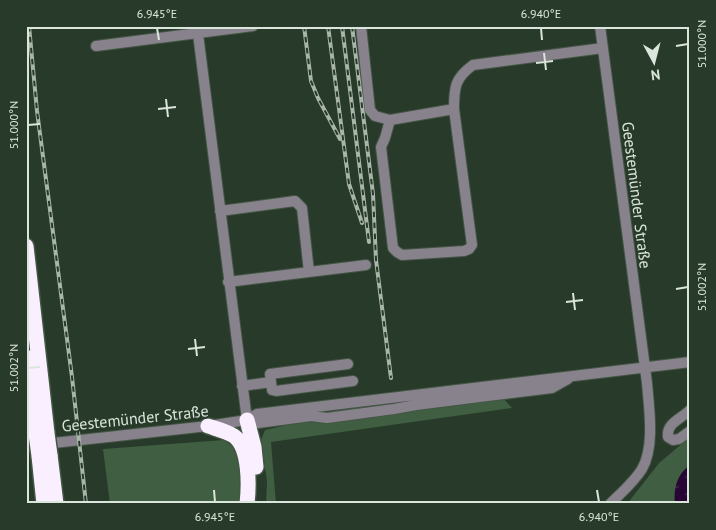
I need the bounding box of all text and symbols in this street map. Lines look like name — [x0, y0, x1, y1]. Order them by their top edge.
text: 6.945°E — [137, 6, 177, 21]
text: 6.940°E — [521, 6, 561, 21]
text: 51.000°N — [694, 20, 709, 68]
north arrow — [628, 38, 678, 88]
text: N — [650, 65, 661, 84]
text: 51.000°N — [6, 101, 21, 149]
street label: Geestemünder Straße — [618, 120, 656, 270]
text: 51.002°N — [694, 263, 709, 311]
text: 51.002°N — [6, 344, 21, 392]
street label: Geestemünder Straße — [61, 400, 209, 436]
text: 6.945°E — [195, 509, 235, 524]
text: 6.940°E — [579, 509, 619, 524]

